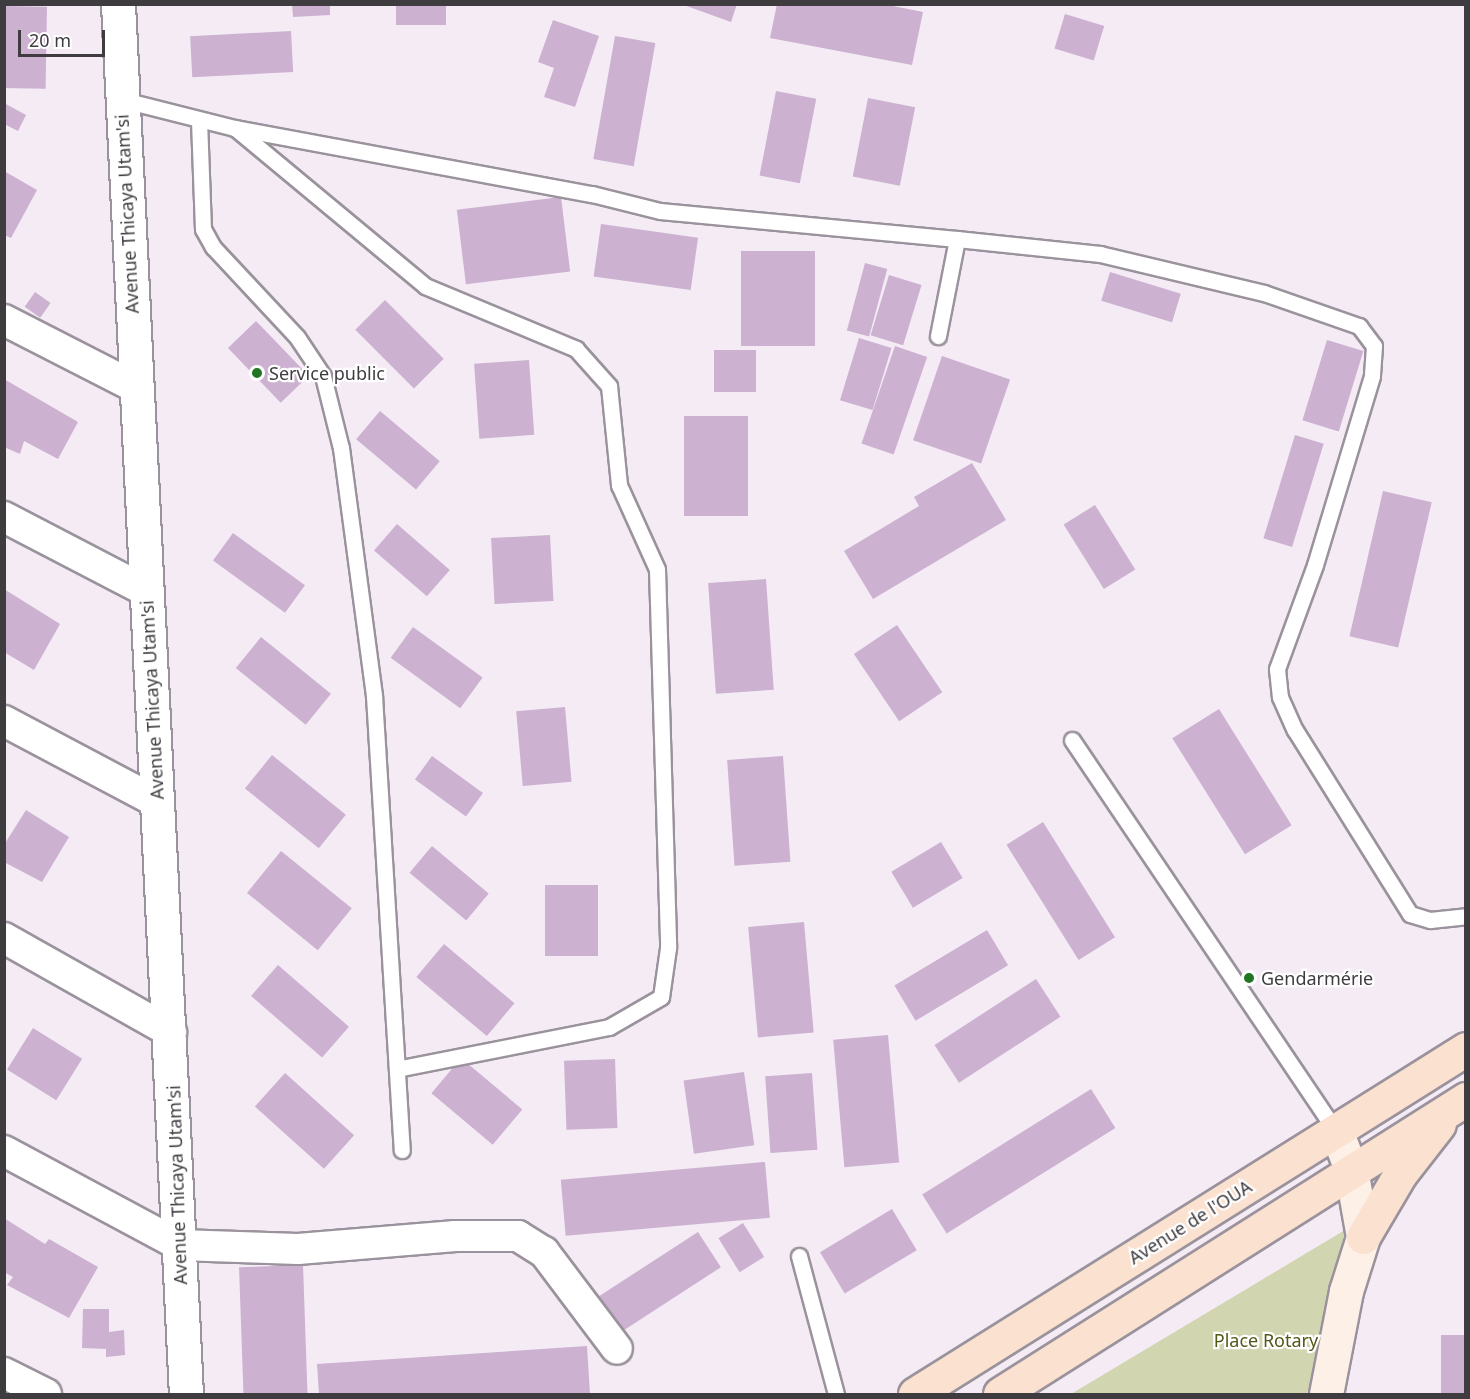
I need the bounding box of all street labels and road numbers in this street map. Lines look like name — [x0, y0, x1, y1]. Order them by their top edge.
street label: Avenue Thicaya Utam'si — [111, 114, 143, 314]
street label: Avenue Thicaya Utam'si — [136, 600, 168, 800]
street label: Avenue Thicaya Utam'si — [163, 1085, 191, 1285]
street label: Avenue de l'OUA — [1124, 1175, 1256, 1269]

